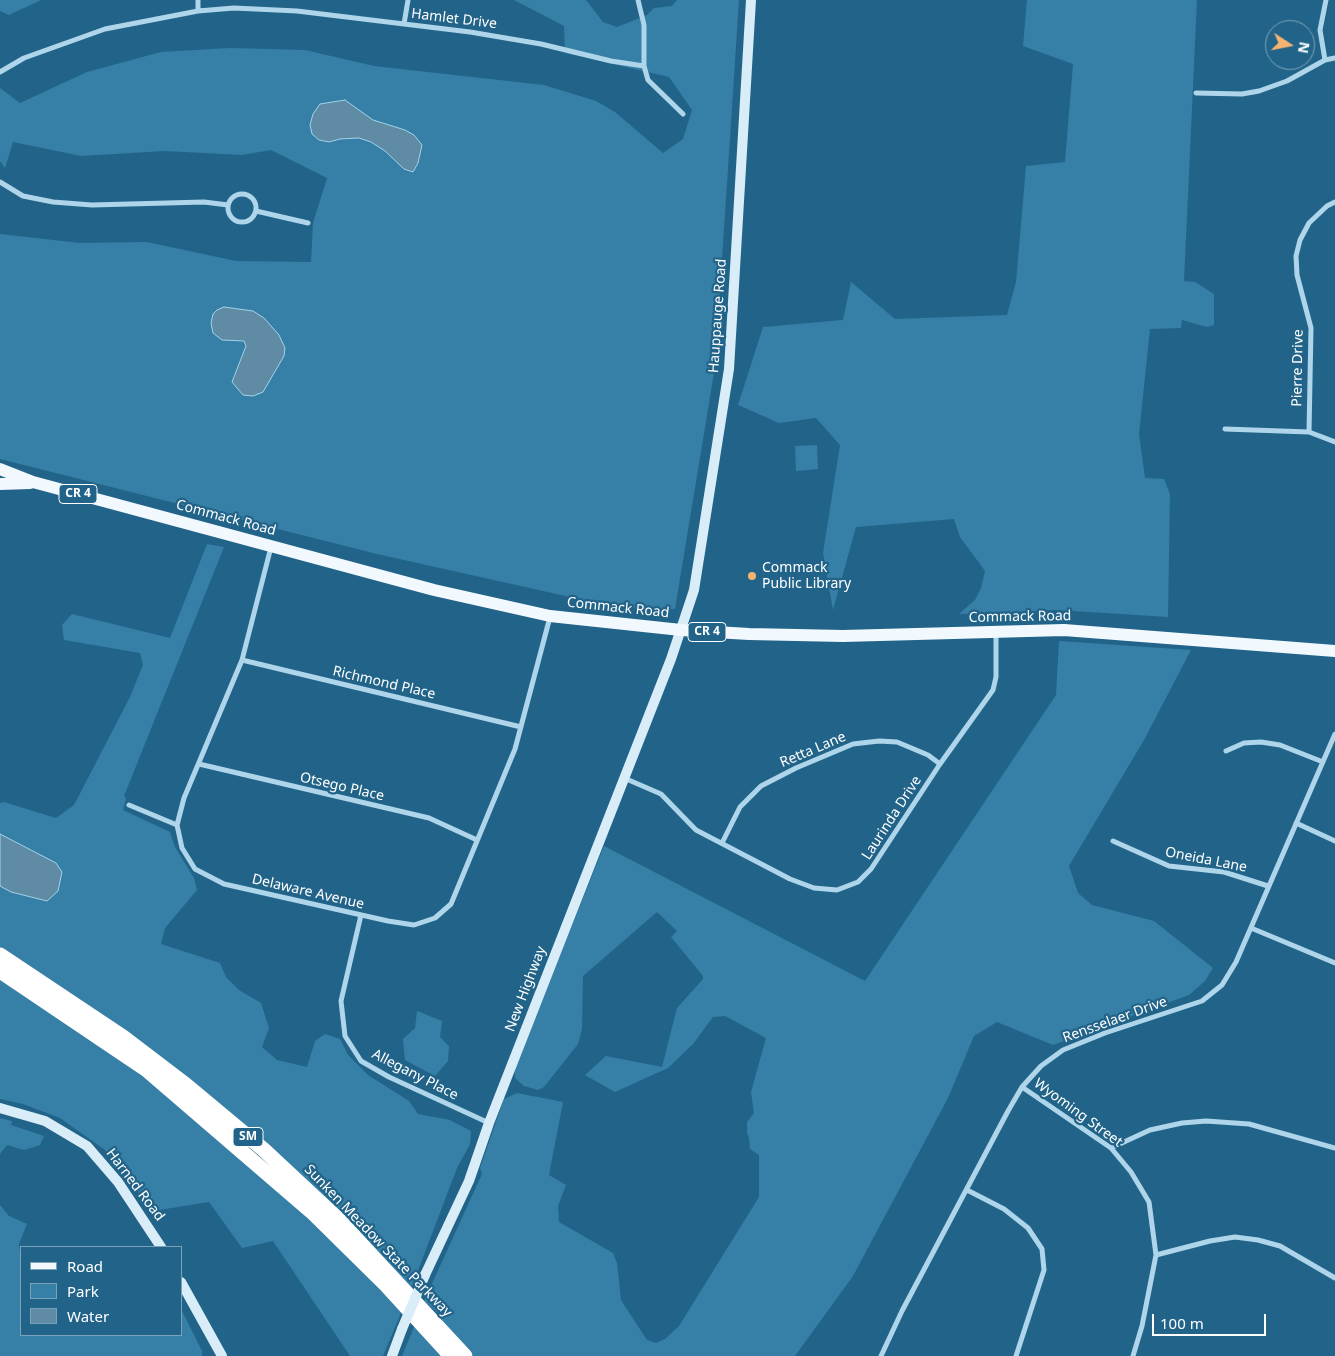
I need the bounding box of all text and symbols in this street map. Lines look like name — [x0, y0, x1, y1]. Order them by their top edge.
street label: Hamlet Drive — [410, 5, 498, 33]
north arrow — [1265, 20, 1315, 70]
text: N — [1294, 40, 1315, 55]
street label: Hauppauge Road — [706, 258, 730, 374]
street label: Pierre Drive — [1289, 329, 1307, 407]
road number: CR 4 — [59, 484, 97, 504]
street label: Commack Road — [174, 497, 278, 539]
place label: Commack Public Library — [762, 560, 851, 592]
marker: Commack Public Library — [746, 570, 758, 582]
street label: Commack Road — [566, 594, 670, 622]
street label: Commack Road — [968, 608, 1072, 626]
road number: CR 4 — [688, 622, 726, 642]
street label: Richmond Place — [331, 663, 437, 703]
street label: Retta Lane — [778, 729, 848, 771]
street label: Otsego Place — [298, 769, 386, 805]
street label: Laurinda Drive — [859, 773, 925, 863]
street label: Oneida Lane — [1164, 844, 1248, 876]
street label: Delaware Avenue — [250, 871, 366, 913]
street label: New Highway — [502, 944, 550, 1034]
street label: Rensselaer Drive — [1060, 993, 1170, 1047]
street label: Allegany Place — [369, 1046, 461, 1104]
street label: Wyoming Street — [1030, 1075, 1126, 1151]
road number: SM — [233, 1128, 263, 1146]
street label: Harned Road — [102, 1145, 168, 1225]
street label: Sunken Meadow State Parkway — [301, 1161, 455, 1321]
legend — [20, 1246, 182, 1336]
text: Road — [67, 1256, 103, 1276]
text: Park — [67, 1281, 99, 1301]
scale bar — [1155, 1304, 1269, 1336]
text: Water — [67, 1306, 109, 1326]
text: 100 m — [1160, 1313, 1204, 1333]

